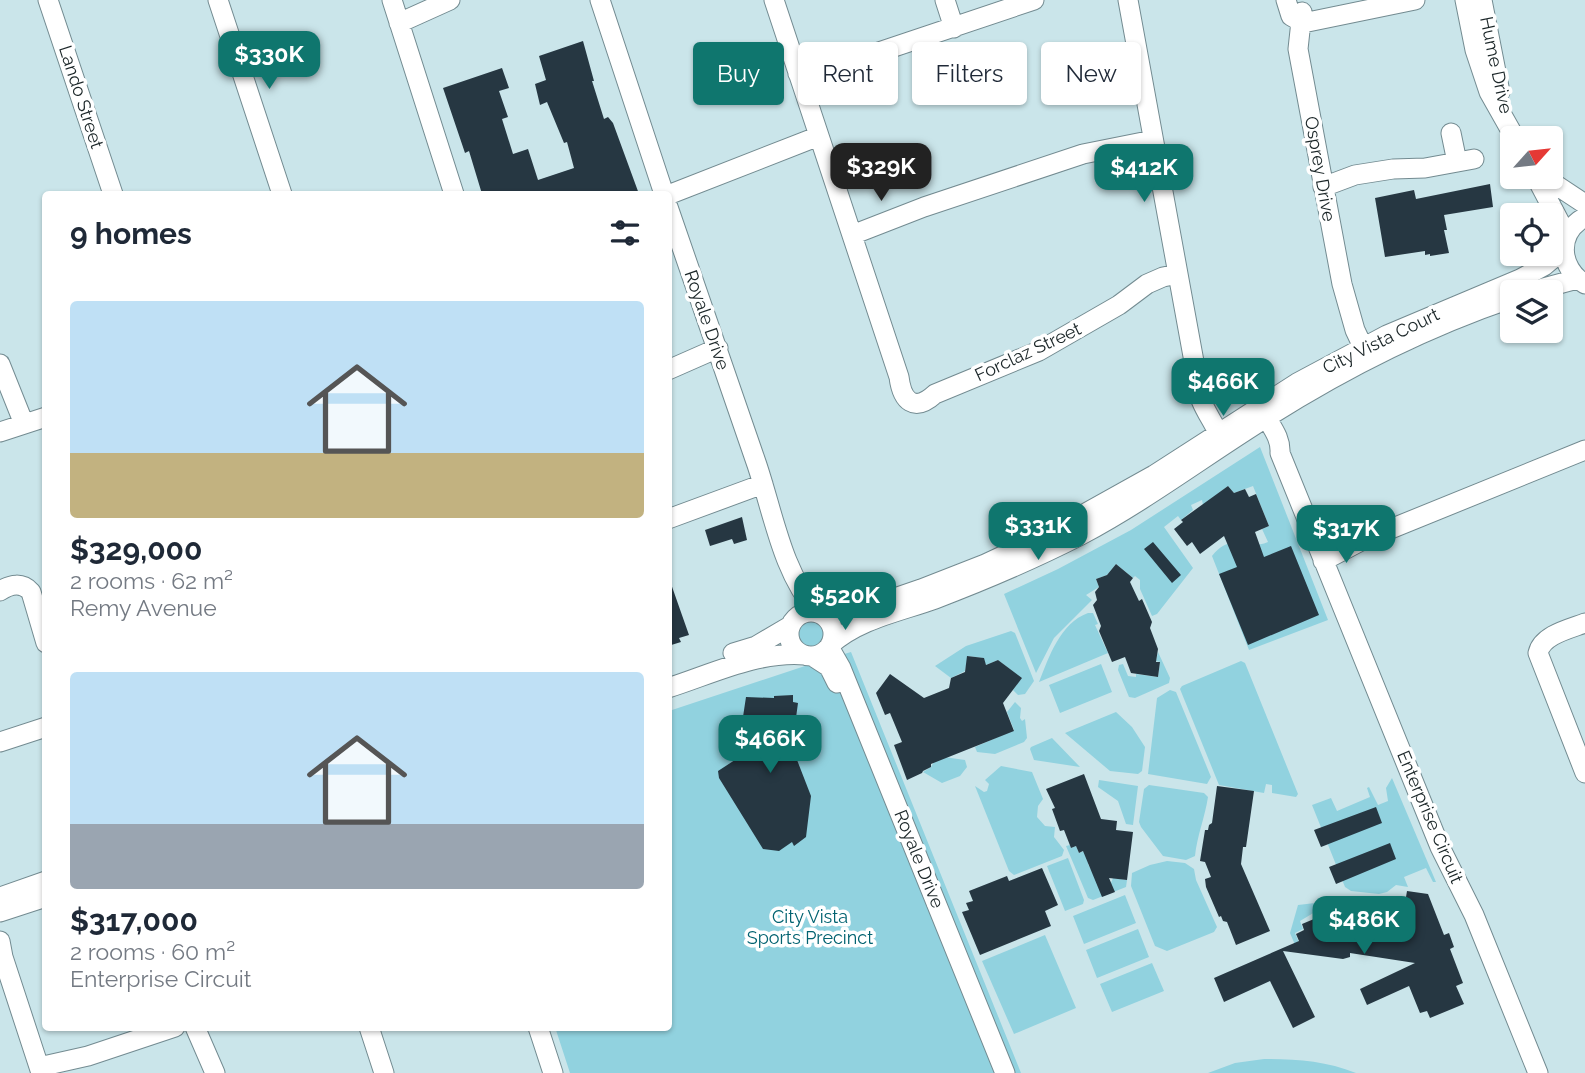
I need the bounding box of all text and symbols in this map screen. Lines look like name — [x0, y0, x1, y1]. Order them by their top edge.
street label: Hume Drive — [1476, 14, 1517, 116]
pin: $330K — [220, 32, 318, 91]
text: $330K — [234, 40, 304, 67]
chip: Buy — [693, 42, 784, 105]
chip: Rent — [798, 42, 898, 105]
chip: Filters — [912, 42, 1027, 105]
chip: New — [1041, 42, 1141, 105]
street label: Lando Street — [55, 43, 108, 151]
street label: Osprey Drive — [1301, 115, 1340, 224]
north arrow — [1500, 126, 1563, 189]
map controls — [1500, 126, 1563, 343]
pin: $329K — [832, 144, 930, 203]
pin: $412K — [1095, 144, 1193, 204]
text: $329K — [846, 152, 916, 179]
text: $412K — [1110, 153, 1178, 180]
button: locate — [1500, 203, 1563, 266]
icon: filters — [606, 214, 644, 252]
text: 9 homes — [70, 216, 192, 251]
street label: Royale Drive — [681, 267, 734, 373]
button: layers — [1500, 280, 1563, 343]
street label: City Vista Court — [1319, 303, 1442, 378]
street label: Forclaz Street — [971, 318, 1084, 385]
icon: home — [294, 346, 420, 472]
pin: $466K — [1174, 358, 1272, 418]
text: $466K — [1187, 367, 1259, 394]
pin: $331K — [989, 503, 1087, 562]
pin: $317K — [1297, 505, 1395, 565]
text: $331K — [1005, 511, 1071, 538]
text: $317K — [1313, 514, 1379, 541]
text: $329,000 — [70, 532, 202, 567]
text: 2 rooms · 62 m² — [70, 567, 233, 594]
pin: $520K — [796, 572, 894, 632]
text: $520K — [810, 581, 880, 608]
text: Remy Avenue — [70, 594, 217, 621]
pin: $466K — [721, 716, 819, 775]
icon: home — [294, 717, 420, 843]
text: $466K — [734, 724, 806, 751]
street label: Enterprise Circuit — [1393, 747, 1468, 886]
street label: Royale Drive — [890, 807, 949, 911]
pin: $486K — [1315, 897, 1413, 956]
text: $317,000 — [70, 903, 198, 938]
text: $486K — [1329, 905, 1399, 932]
park label: City Vista Sports Precinct — [747, 906, 873, 948]
text: 2 rooms · 60 m² — [70, 938, 235, 965]
text: Enterprise Circuit — [70, 965, 252, 992]

